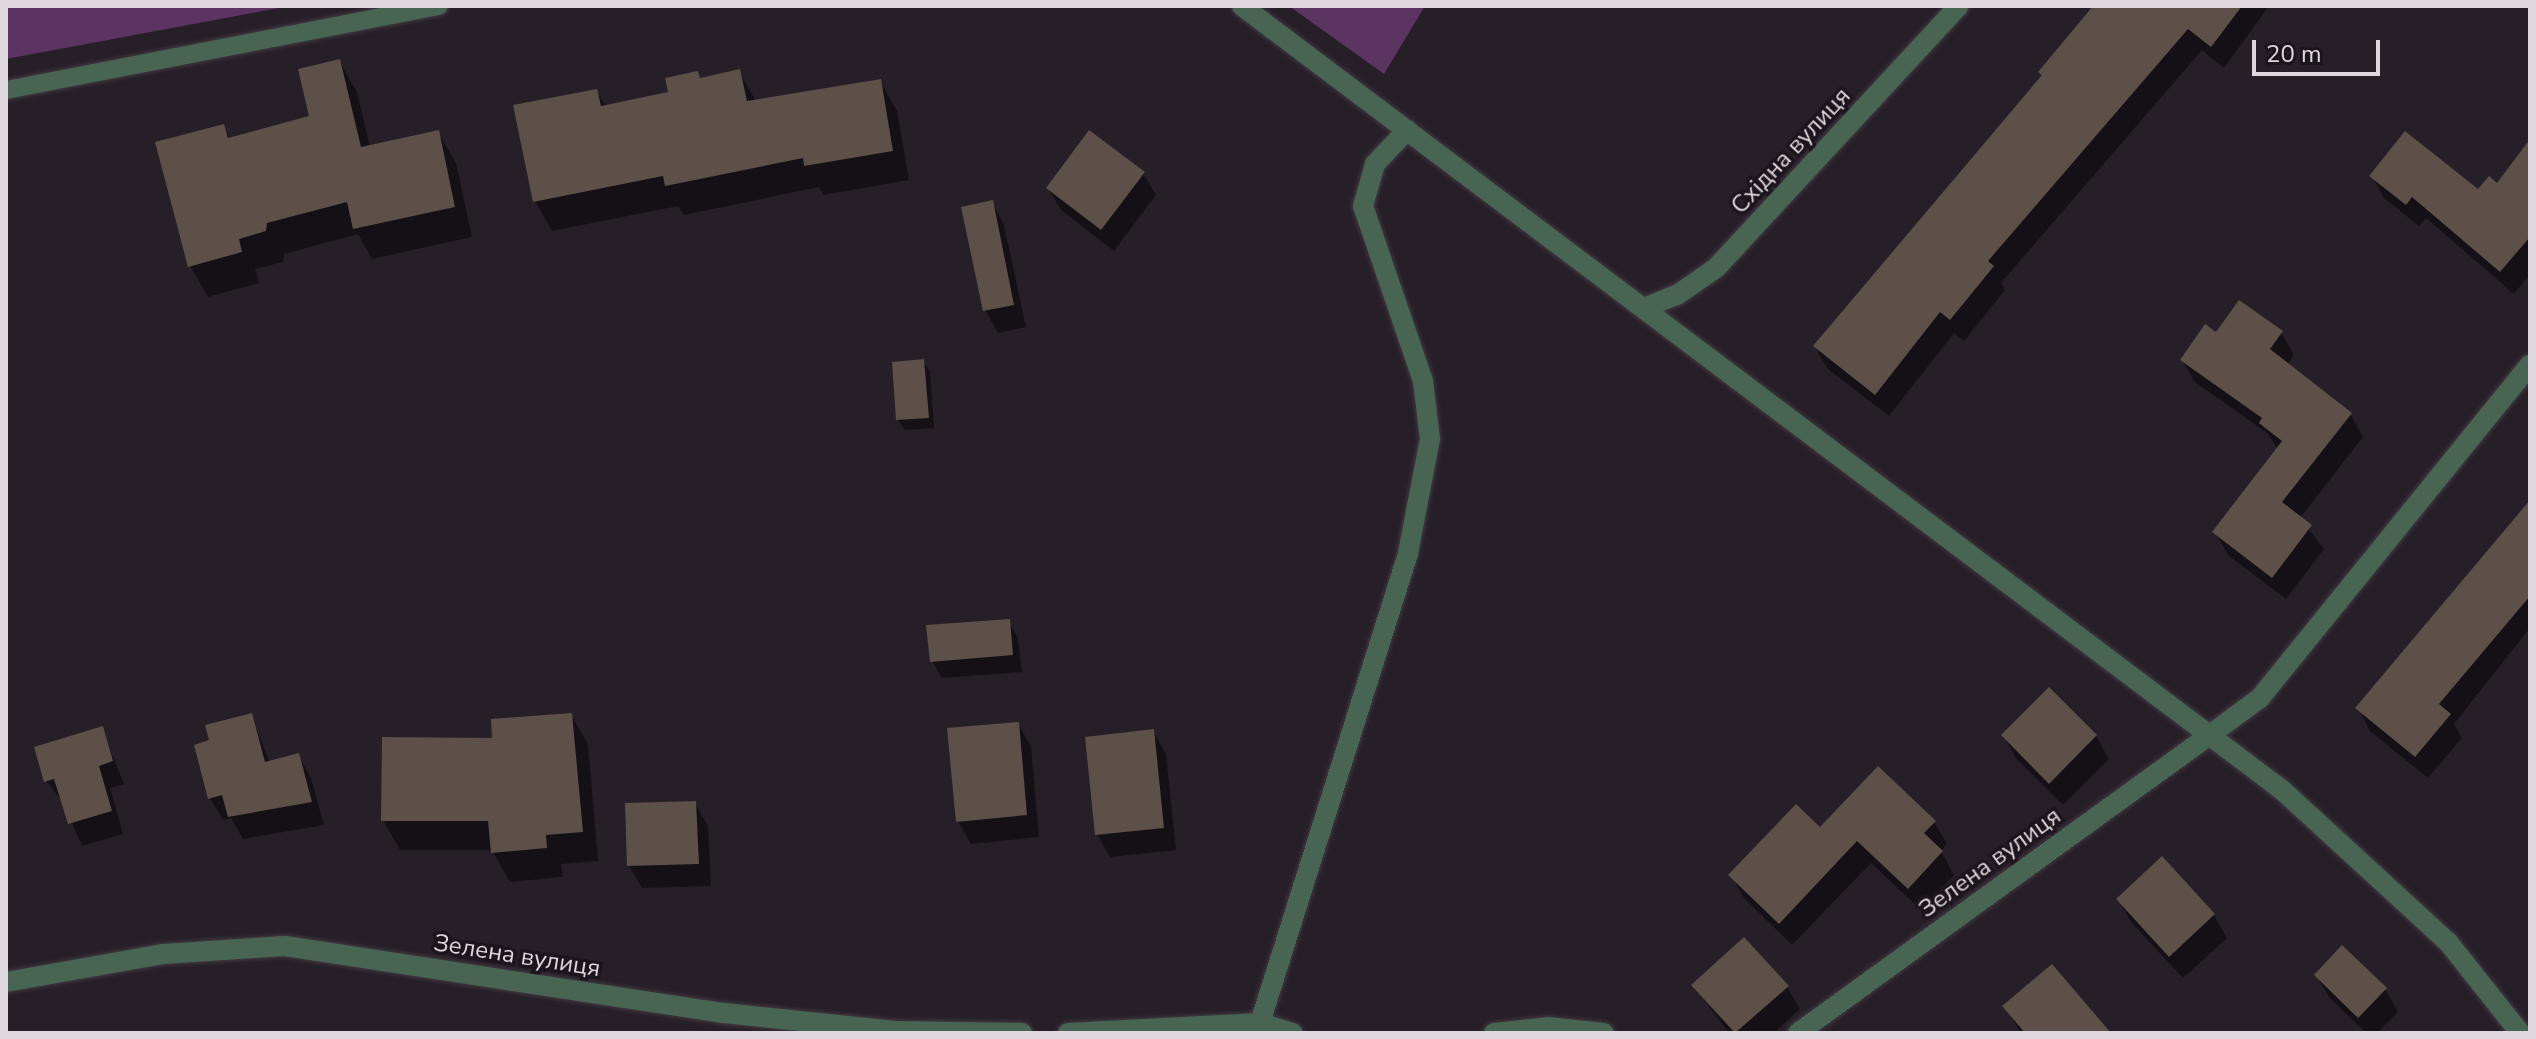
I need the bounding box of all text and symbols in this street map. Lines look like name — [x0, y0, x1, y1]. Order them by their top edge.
scale bar — [2256, 24, 2384, 74]
text: 20 m — [2266, 38, 2322, 70]
street label: Східна вулиця — [1725, 82, 1857, 220]
street label: Зелена вулиця — [1913, 802, 2067, 924]
street label: Зелена вулиця — [432, 929, 602, 983]

